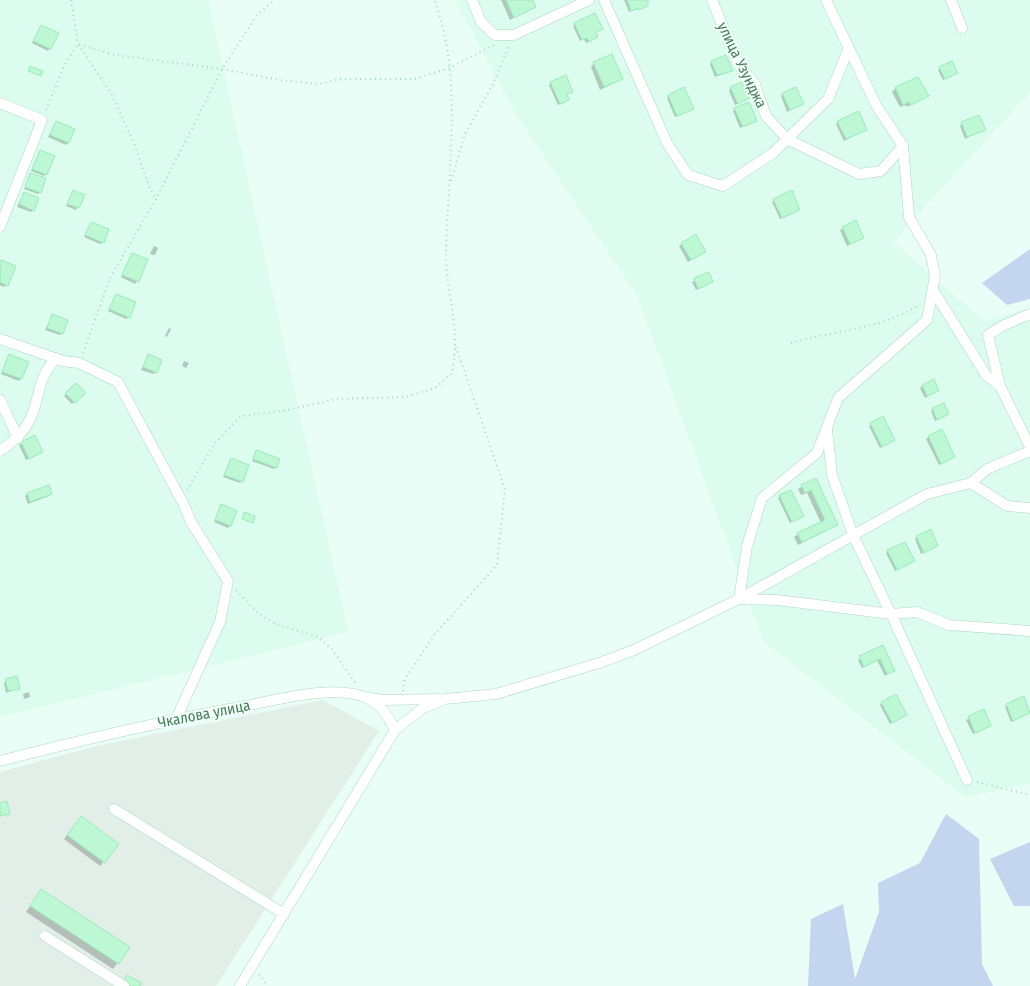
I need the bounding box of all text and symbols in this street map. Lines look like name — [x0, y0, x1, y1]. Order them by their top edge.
street label: улица Узунджа — [713, 19, 771, 111]
street label: Чкалова улица — [156, 696, 252, 732]

